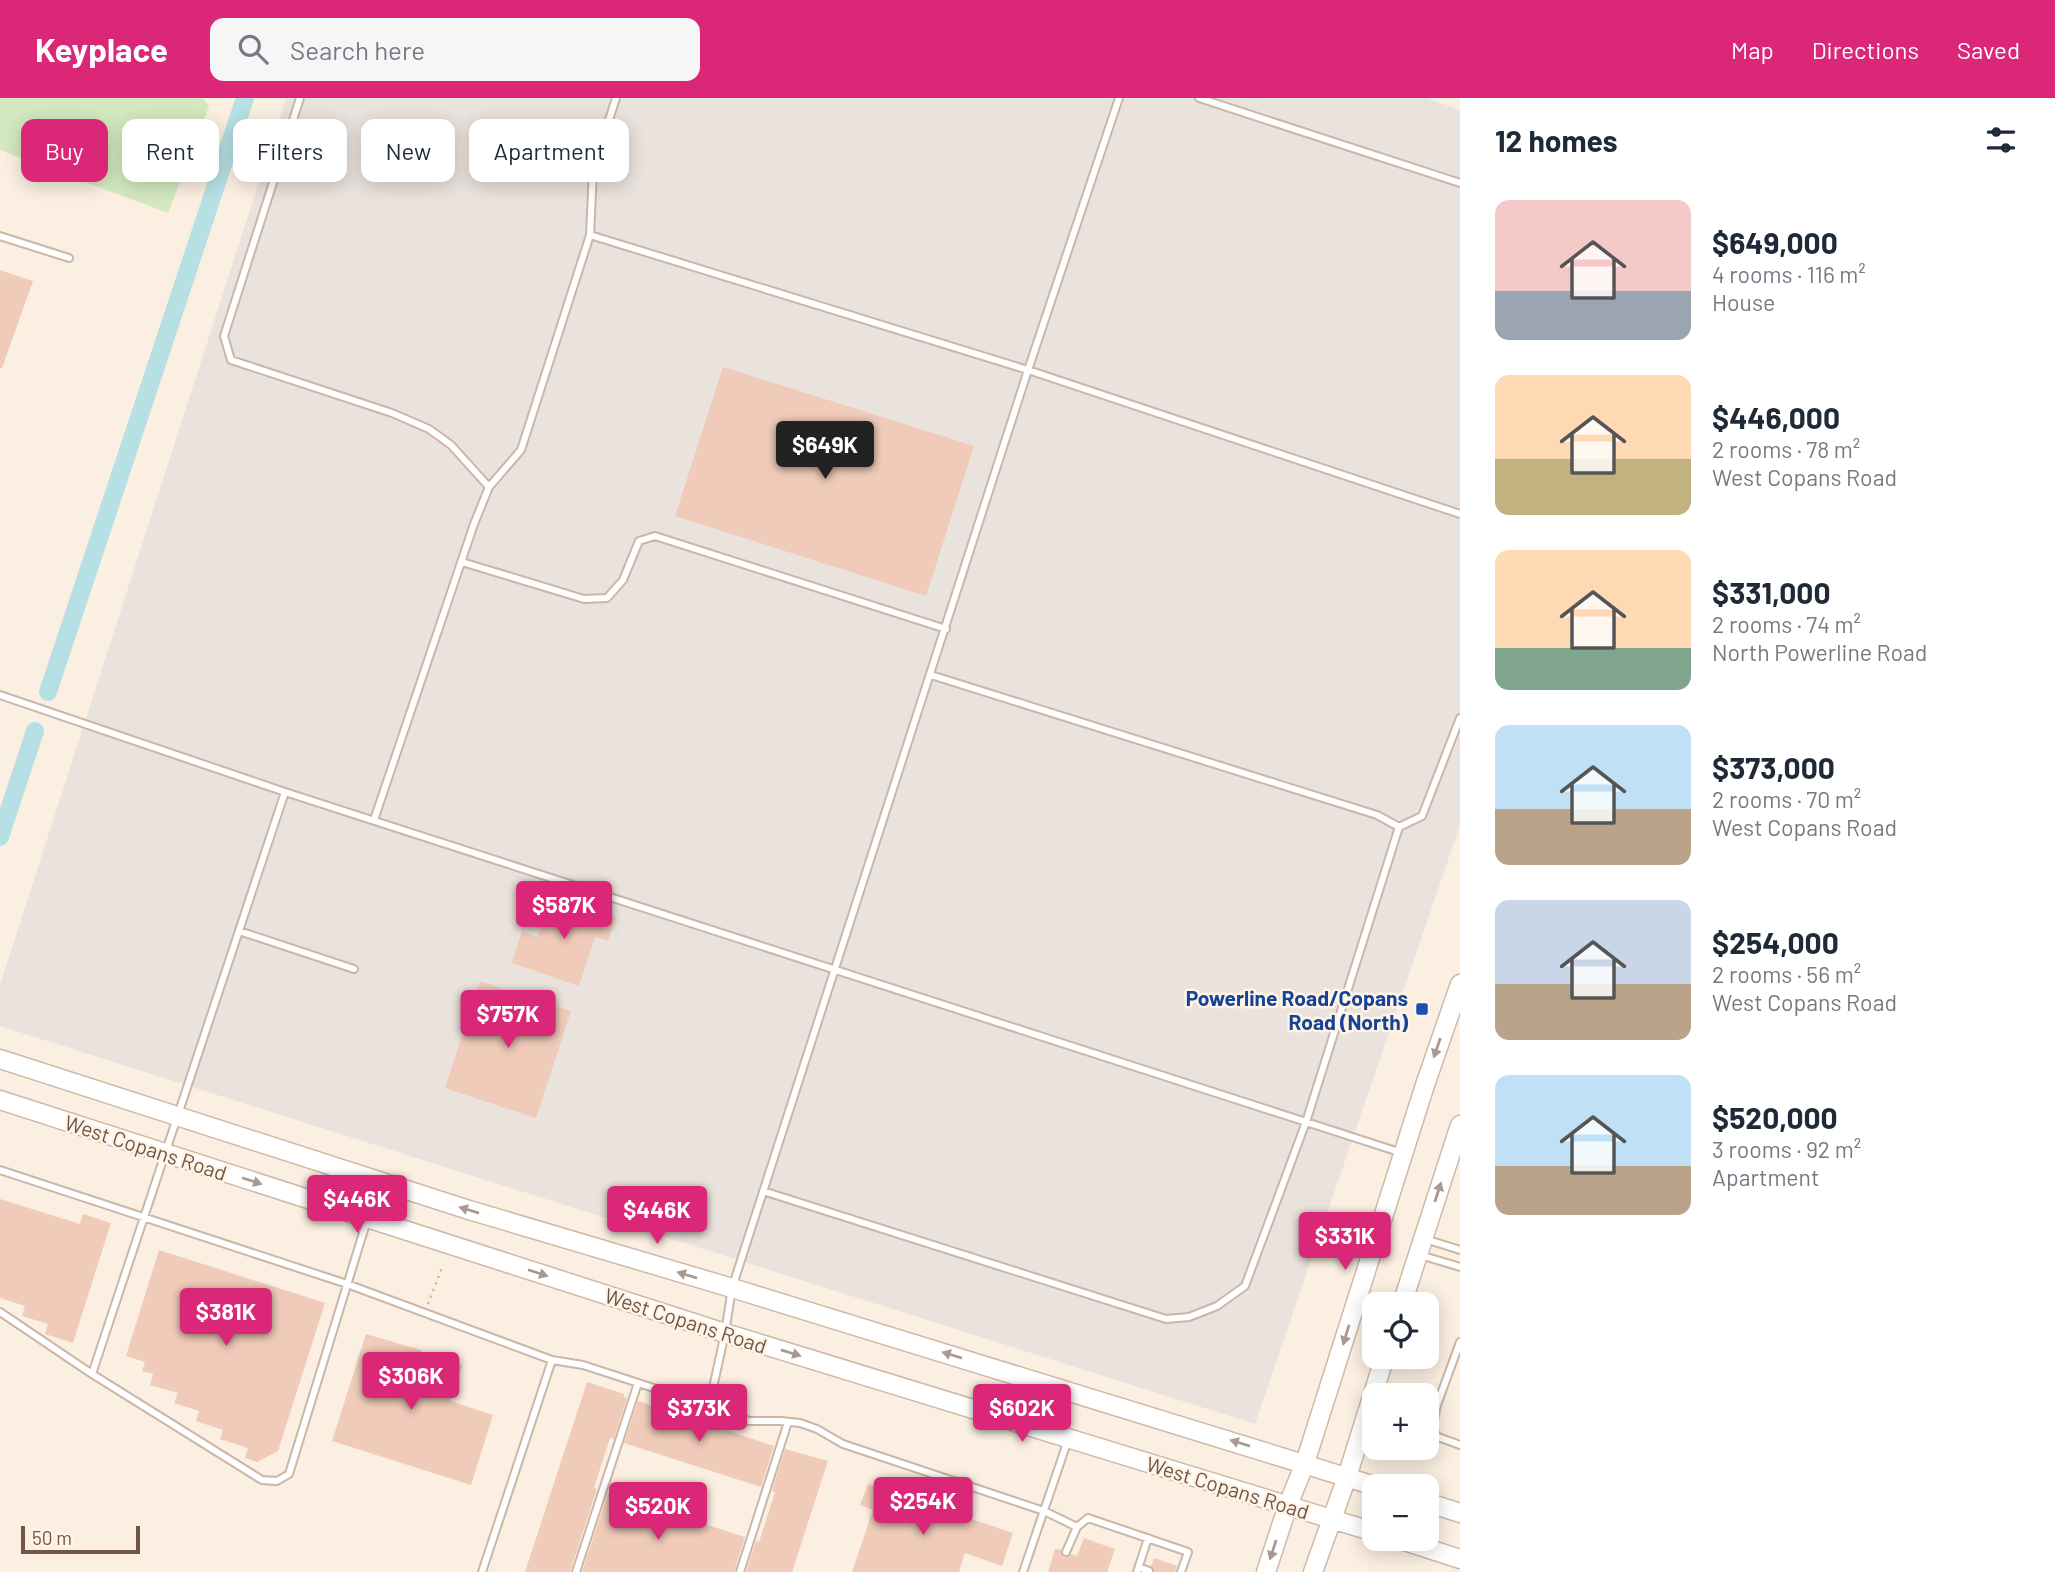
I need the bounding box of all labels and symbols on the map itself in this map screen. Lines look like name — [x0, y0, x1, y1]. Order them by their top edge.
pin: $649K — [776, 422, 874, 481]
pin: $587K — [515, 882, 613, 941]
place label: Powerline Road/Copans Road (North) — [1186, 985, 1409, 1034]
pin: $757K — [459, 990, 557, 1050]
marker: Powerline Road/Copans Road (North) — [1414, 1001, 1430, 1017]
one-way arrow — [1431, 1038, 1442, 1059]
street label: West Copans Road — [62, 1109, 230, 1185]
one-way arrow — [241, 1176, 262, 1187]
pin: $446K — [308, 1176, 406, 1235]
one-way arrow — [1434, 1182, 1444, 1203]
pin: $446K — [608, 1186, 706, 1246]
one-way arrow — [458, 1204, 479, 1215]
pin: $331K — [1296, 1212, 1394, 1272]
one-way arrow — [528, 1268, 549, 1279]
one-way arrow — [676, 1269, 697, 1279]
street label: West Copans Road — [602, 1282, 770, 1358]
pin: $381K — [177, 1288, 275, 1348]
one-way arrow — [1340, 1324, 1350, 1345]
one-way arrow — [780, 1349, 801, 1359]
one-way arrow — [941, 1350, 962, 1360]
pin: $306K — [362, 1352, 460, 1412]
pin: $373K — [650, 1384, 748, 1444]
pin: $602K — [973, 1384, 1071, 1444]
one-way arrow — [1229, 1437, 1250, 1448]
street label: West Copans Road — [1144, 1450, 1312, 1524]
pin: $254K — [874, 1478, 972, 1537]
pin: $520K — [609, 1482, 707, 1542]
scale bar — [21, 1523, 140, 1555]
one-way arrow — [1267, 1540, 1278, 1561]

